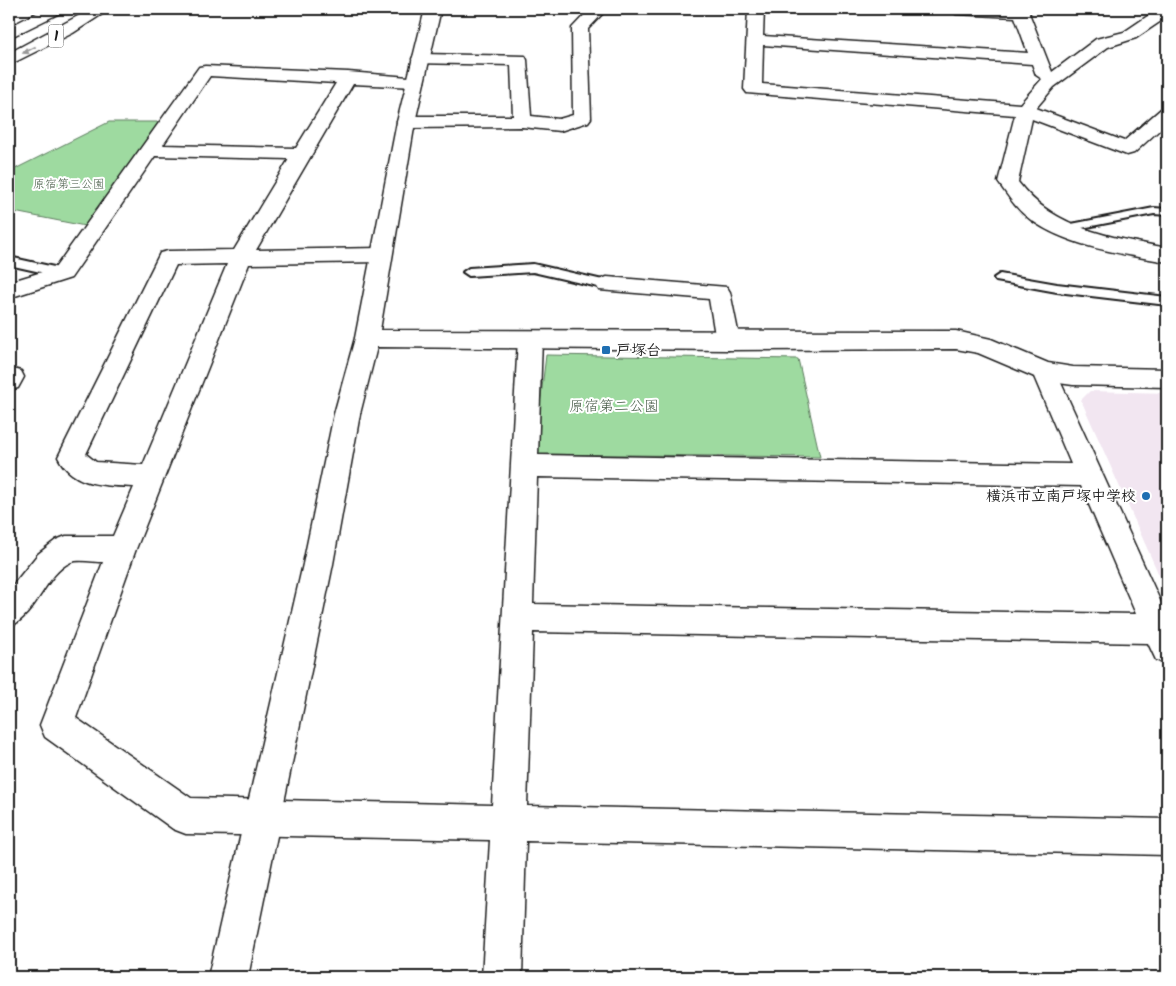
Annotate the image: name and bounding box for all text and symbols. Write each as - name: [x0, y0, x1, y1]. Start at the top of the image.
- road number: 1: [48, 24, 64, 48]
- one-way arrow: [22, 46, 36, 54]
- park label: 原宿第三公園: [33, 175, 105, 194]
- place label: 戸塚台: [616, 339, 661, 363]
- marker: 戸塚台: [600, 344, 612, 356]
- park label: 原宿第二公園: [569, 395, 659, 419]
- place label: 横浜市立南戸塚中学校: [986, 485, 1136, 509]
- marker: 横浜市立南戸塚中学校: [1140, 490, 1152, 502]

